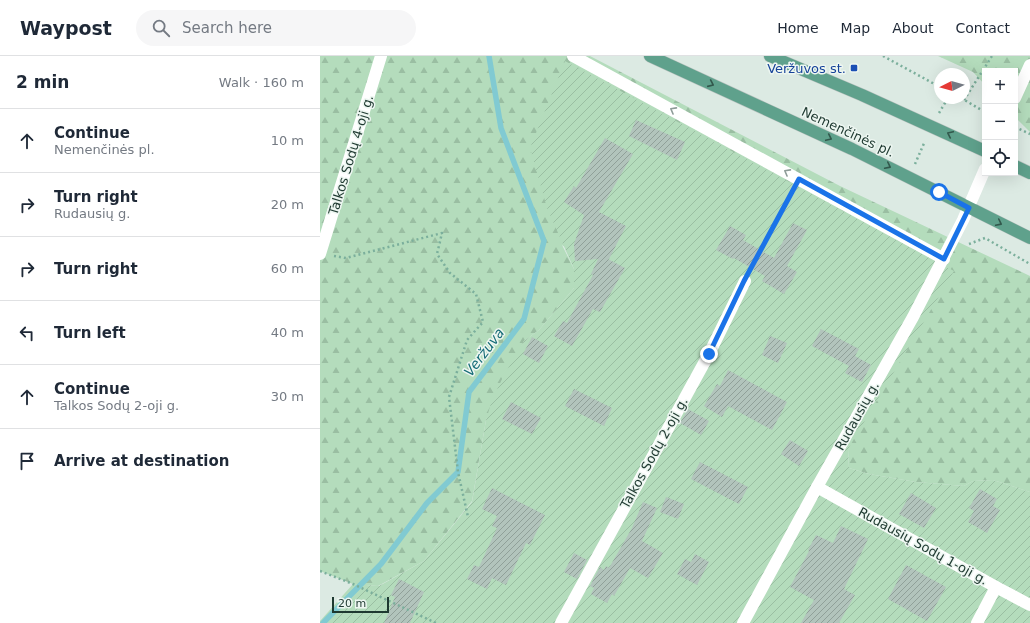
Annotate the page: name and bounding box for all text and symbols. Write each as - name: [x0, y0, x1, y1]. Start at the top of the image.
- search box: [136, 10, 416, 46]
- text: Waypost: [20, 17, 112, 39]
- icon: search: [150, 17, 172, 39]
- text: Search here: [182, 19, 272, 37]
- text: Home: [777, 20, 819, 36]
- text: Map: [841, 20, 870, 36]
- text: About: [892, 20, 934, 36]
- text: Contact: [956, 20, 1010, 36]
- place label: Veržuvos st.: [767, 61, 846, 76]
- marker: Veržuvos st.: [849, 63, 859, 73]
- north arrow: [934, 68, 970, 104]
- map controls: [982, 68, 1018, 176]
- button: +: [982, 68, 1018, 104]
- text: 2 min: [16, 72, 69, 92]
- text: Walk · 160 m: [219, 75, 304, 90]
- one-way arrow: [707, 79, 715, 87]
- street label: Talkos Sodų 4-oji g.: [325, 93, 376, 218]
- street label: Nemenčinės pl.: [799, 104, 897, 160]
- button: −: [982, 104, 1018, 140]
- one-way arrow: [670, 107, 677, 114]
- text: Continue: [54, 124, 130, 142]
- icon: ahead: [16, 130, 38, 152]
- one-way arrow: [946, 131, 954, 139]
- text: 10 m: [271, 133, 304, 148]
- one-way arrow: [825, 133, 833, 141]
- button: locate: [982, 140, 1018, 176]
- text: Nemenčinės pl.: [54, 142, 155, 157]
- one-way arrow: [883, 161, 891, 169]
- one-way arrow: [784, 170, 791, 177]
- route start: [930, 183, 948, 201]
- text: Turn right: [54, 188, 138, 206]
- icon: right: [16, 194, 38, 216]
- text: 20 m: [271, 197, 304, 212]
- text: Rudausių g.: [54, 206, 130, 221]
- one-way arrow: [995, 218, 1003, 226]
- icon: right: [16, 258, 38, 280]
- text: Turn right: [54, 260, 138, 278]
- text: 60 m: [271, 261, 304, 276]
- icon: left: [16, 322, 38, 344]
- text: Turn left: [54, 324, 126, 342]
- text: 40 m: [271, 325, 304, 340]
- water label: Veržuva: [461, 325, 507, 379]
- route end: [700, 345, 718, 363]
- street label: Rudausių g.: [832, 379, 882, 453]
- text: Continue: [54, 380, 130, 398]
- icon: ahead: [16, 386, 38, 408]
- text: 30 m: [271, 389, 304, 404]
- street label: Talkos Sodų 2-oji g.: [617, 395, 691, 512]
- text: Talkos Sodų 2-oji g.: [54, 398, 179, 413]
- icon: arrive: [16, 450, 38, 472]
- text: Arrive at destination: [54, 452, 229, 470]
- street label: Rudausių Sodų 1-oji g.: [856, 504, 990, 588]
- scale bar: [332, 595, 389, 614]
- text: 20 m: [338, 597, 366, 610]

